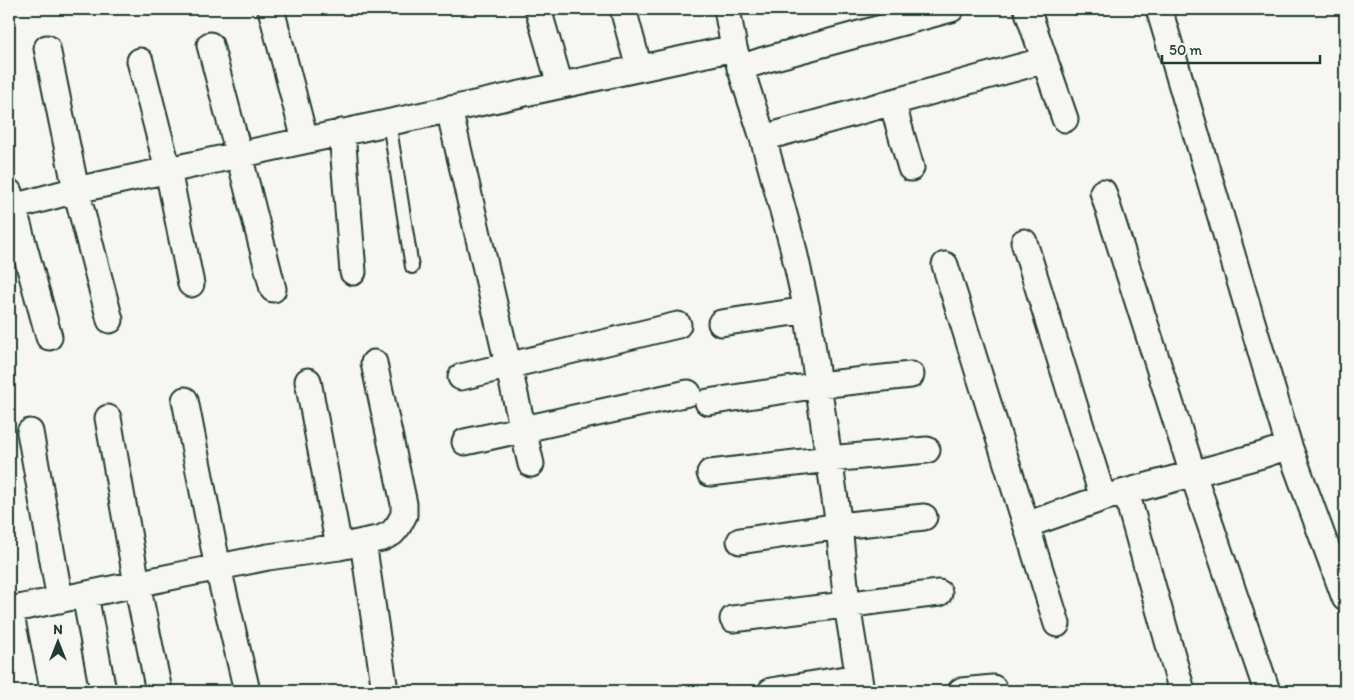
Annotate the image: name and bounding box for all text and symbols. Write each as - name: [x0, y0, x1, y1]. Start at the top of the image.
- scale bar: [1162, 32, 1319, 64]
- text: 50 m: [1169, 41, 1202, 59]
- north arrow: [32, 618, 82, 668]
- text: N: [53, 621, 63, 638]

